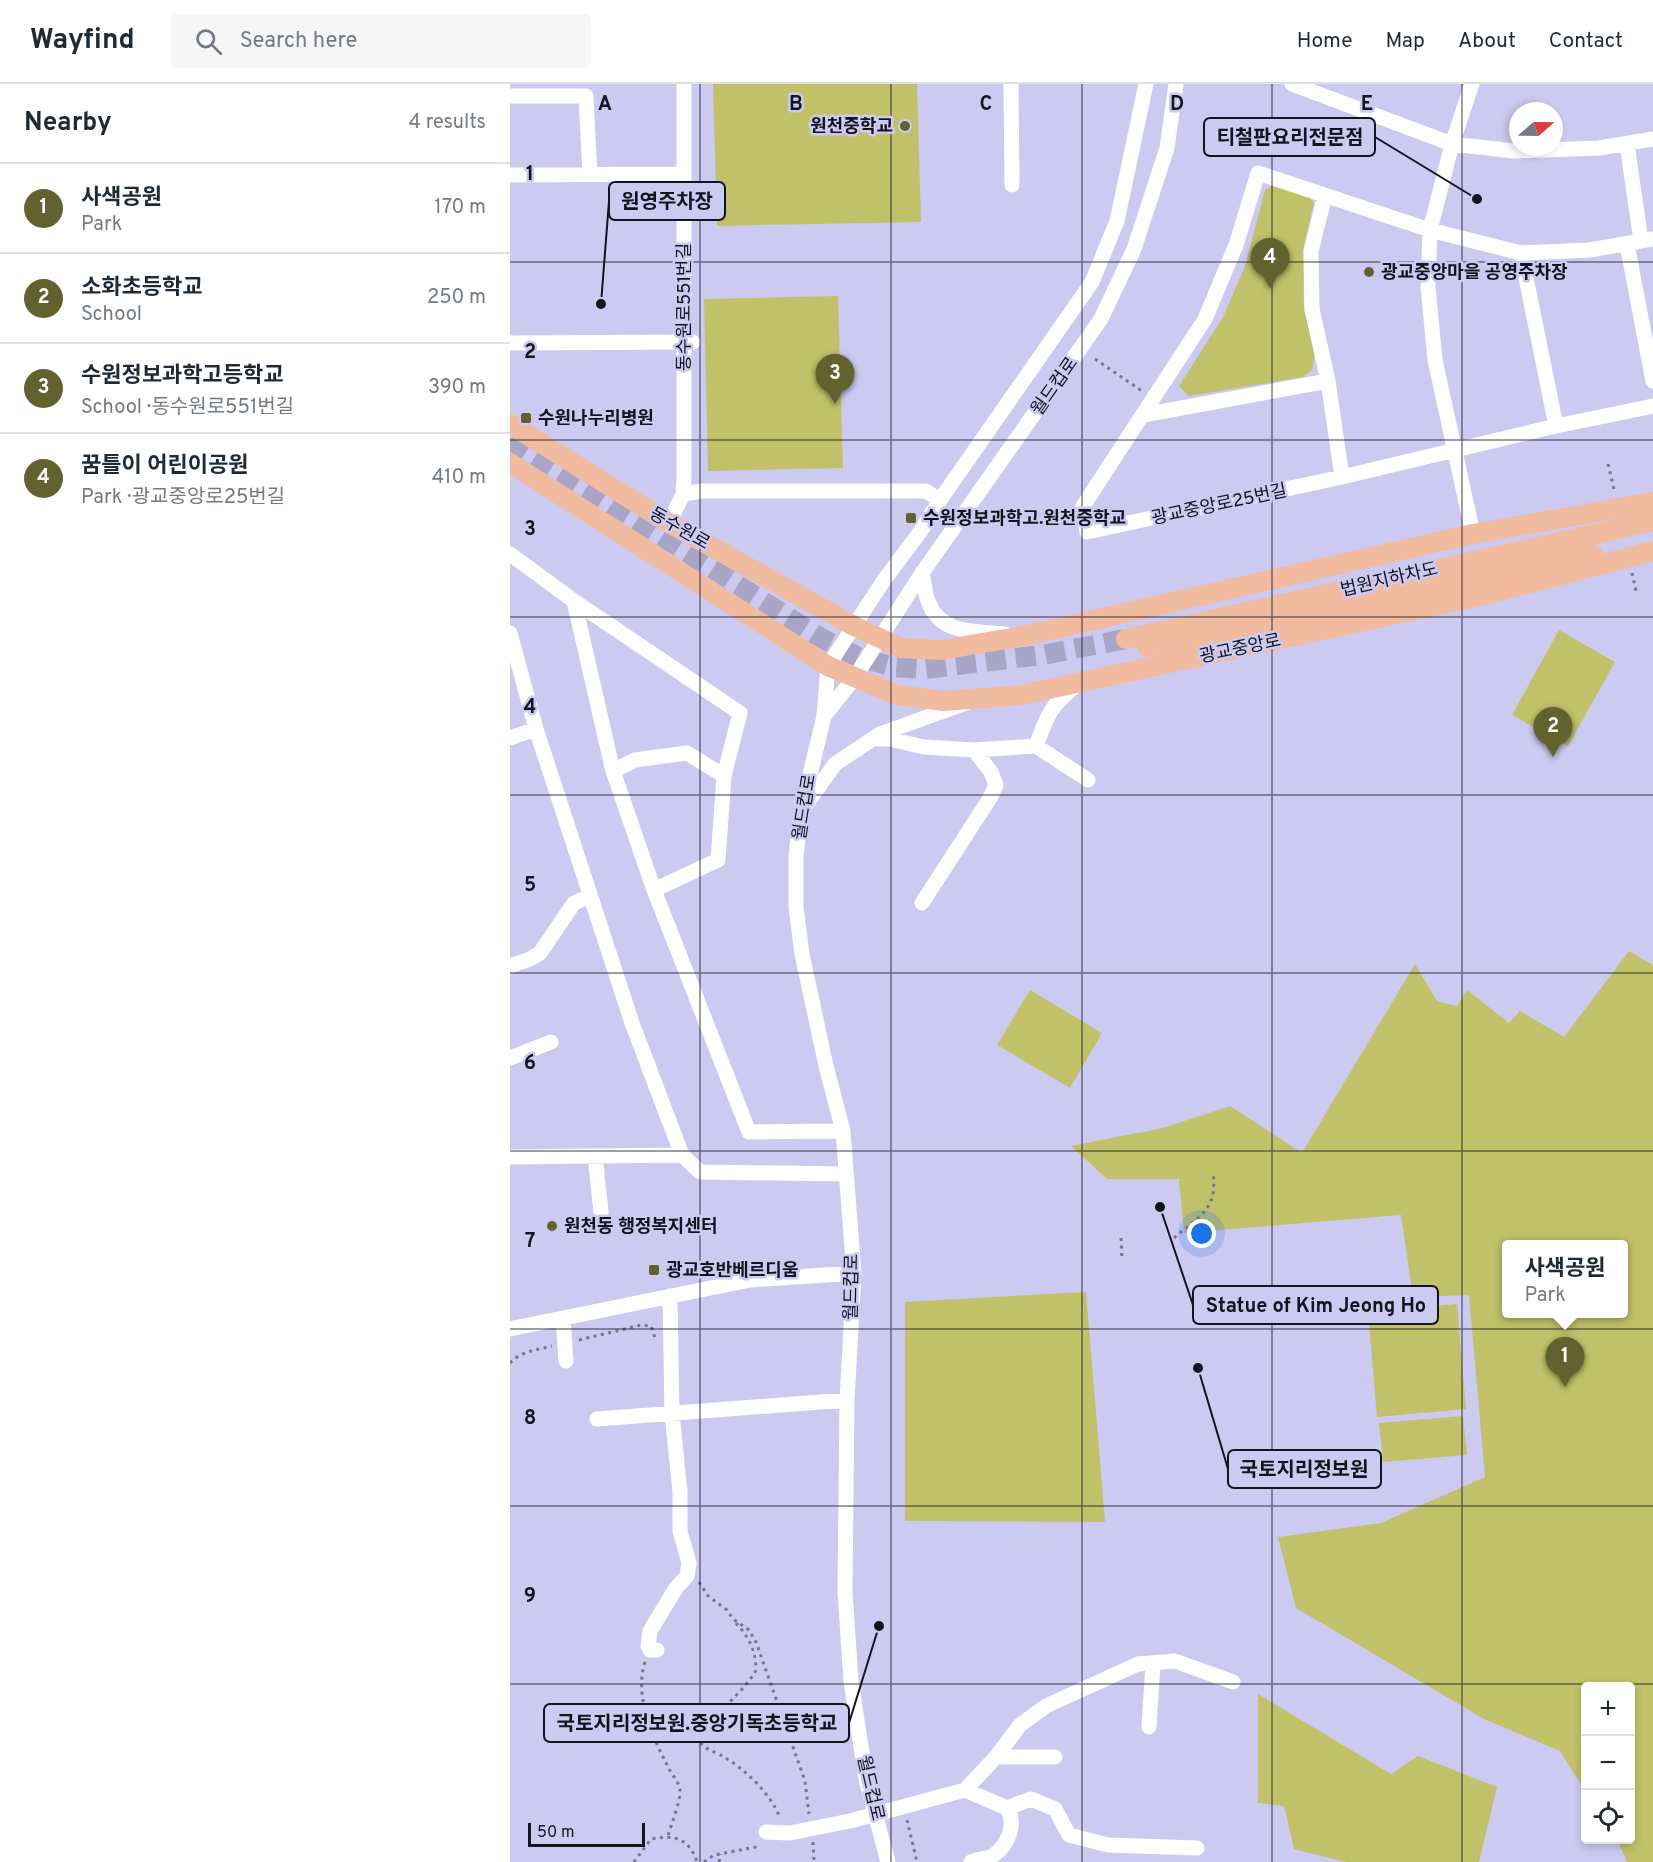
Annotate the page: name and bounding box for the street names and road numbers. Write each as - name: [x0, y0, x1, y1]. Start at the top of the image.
- street label: 동수원로551번길: [674, 243, 697, 371]
- street label: 월드컵로: [1027, 353, 1084, 421]
- street label: 광교중앙로25번길: [1149, 480, 1289, 531]
- street label: 동수원로: [645, 503, 714, 556]
- street label: 법원지하차도: [1338, 558, 1440, 603]
- street label: 광교중앙로: [1197, 630, 1283, 669]
- street label: 월드컵로: [789, 773, 822, 842]
- street label: 월드컵로: [840, 1254, 865, 1320]
- street label: 월드컵로: [851, 1753, 888, 1823]

